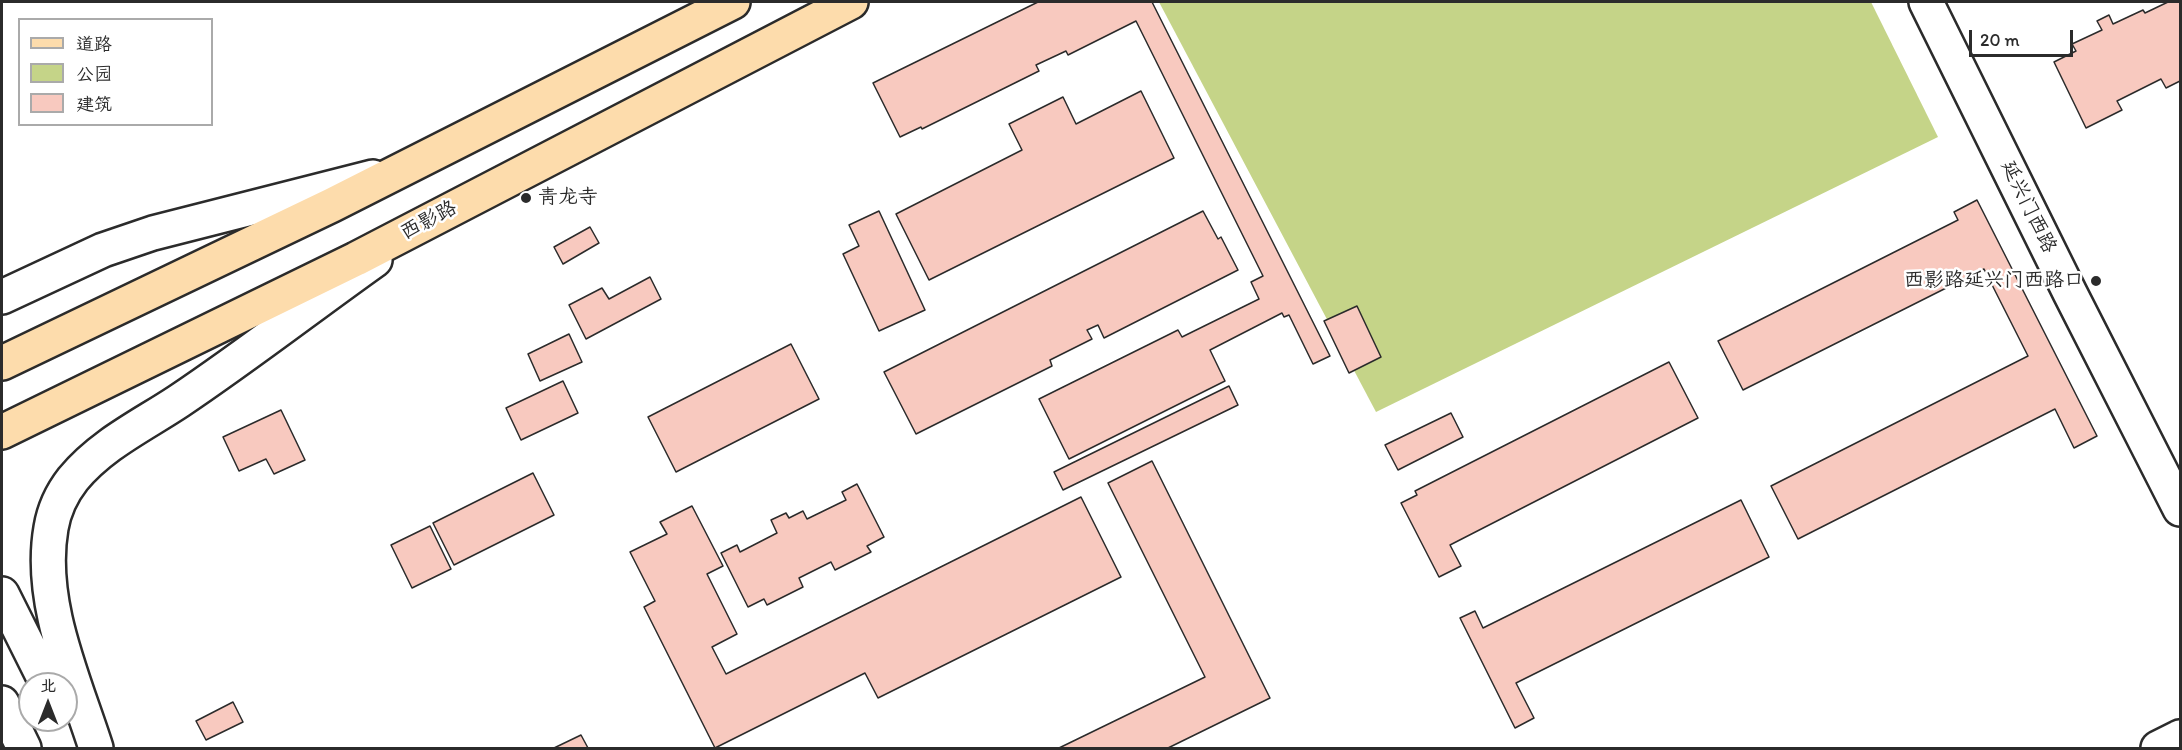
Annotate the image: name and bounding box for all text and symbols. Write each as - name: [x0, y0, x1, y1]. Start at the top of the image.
- legend: [18, 18, 213, 126]
- scale bar: [1972, 18, 2076, 56]
- text: 20 m: [1980, 29, 2020, 51]
- text: 道路: [76, 33, 112, 55]
- text: 公园: [76, 63, 112, 85]
- text: 建筑: [76, 93, 112, 115]
- street label: 延兴门西路: [1995, 157, 2061, 257]
- place label: 青龙寺: [538, 186, 598, 210]
- marker: 青龙寺: [519, 191, 533, 205]
- street label: 西影路: [397, 196, 461, 246]
- place label: 西影路延兴门西路口: [1904, 269, 2084, 293]
- marker: 西影路延兴门西路口: [2089, 274, 2103, 288]
- north arrow: [18, 672, 78, 732]
- text: 北: [40, 676, 56, 695]

